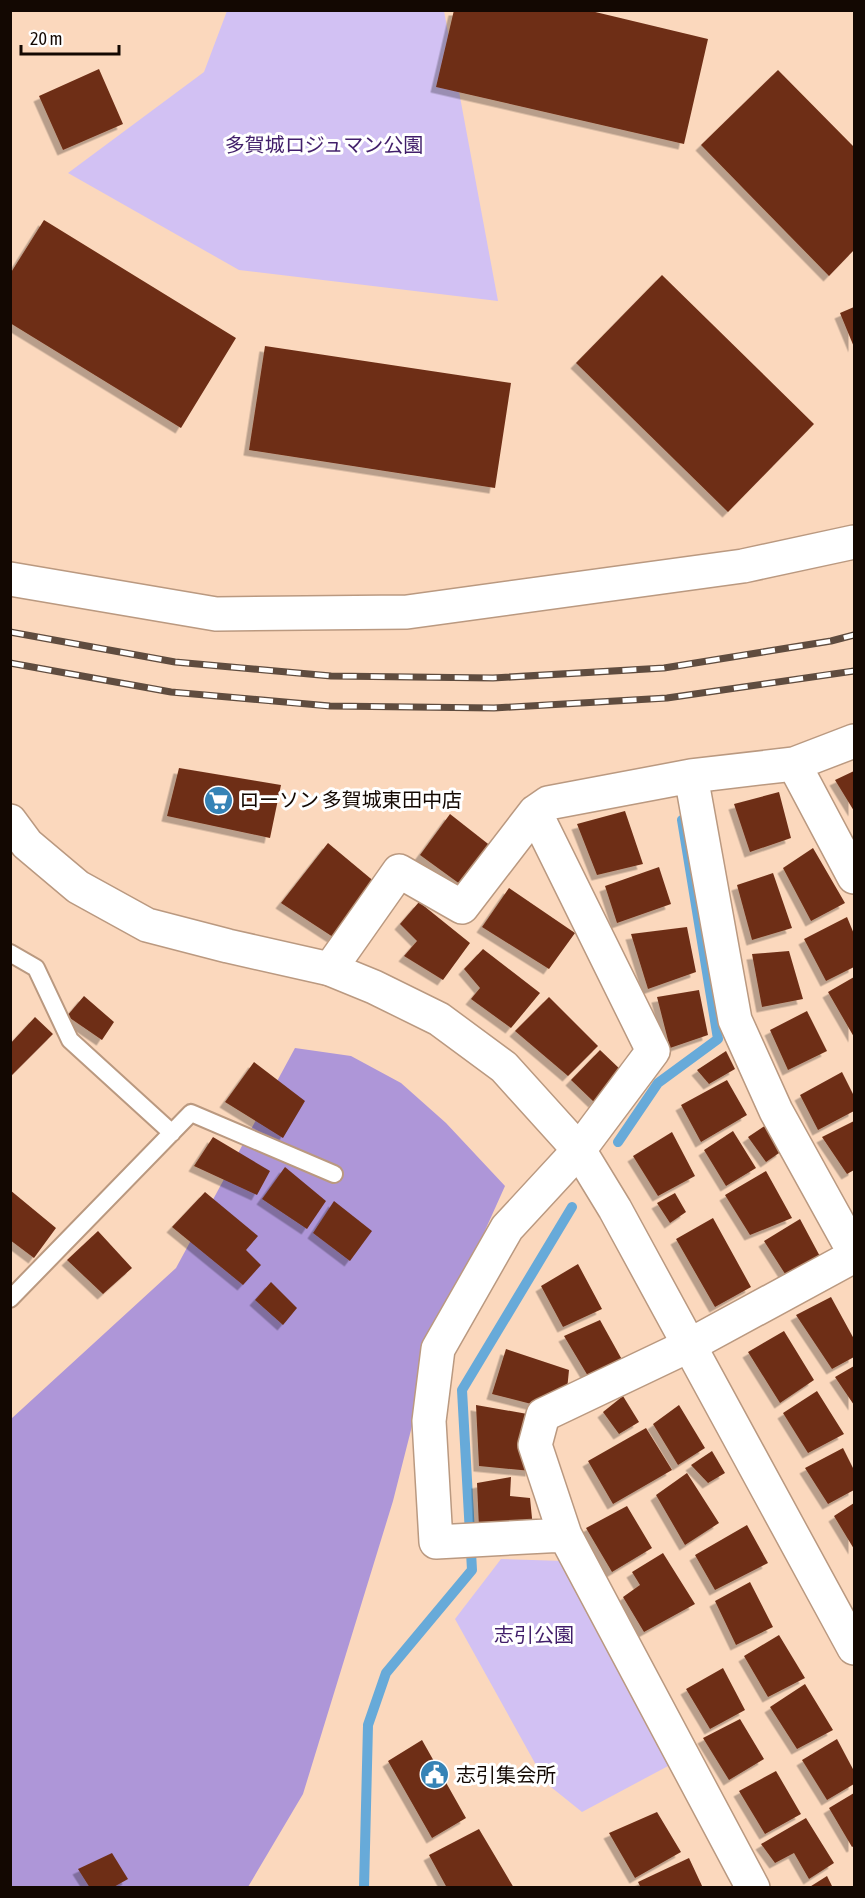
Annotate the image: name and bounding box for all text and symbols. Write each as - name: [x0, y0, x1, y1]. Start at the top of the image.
- scale bar: [21, 18, 118, 56]
- text: 20 m: [30, 28, 62, 49]
- park label: 多賀城ロジュマン公園: [225, 133, 423, 156]
- supermarket icon: ローソン 多賀城東田中店: [202, 784, 234, 816]
- place label: ローソン 多賀城東田中店: [239, 788, 462, 811]
- park label: 志引公園: [494, 1623, 574, 1646]
- public building icon: 志引集会所: [419, 1759, 451, 1791]
- place label: 志引集会所: [456, 1763, 556, 1786]

